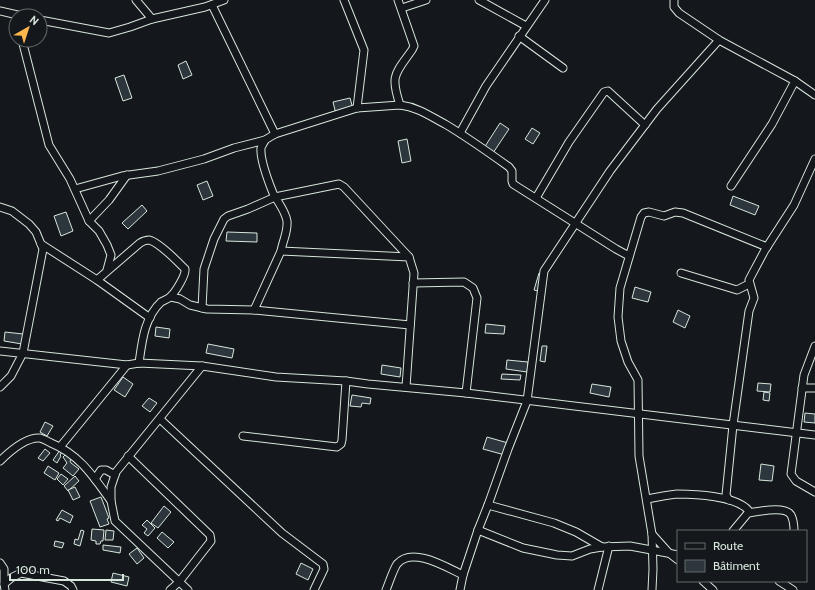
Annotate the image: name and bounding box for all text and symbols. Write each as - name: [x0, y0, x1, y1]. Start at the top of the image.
- north arrow: [8, 8, 48, 48]
- text: N: [27, 12, 42, 28]
- legend: [677, 530, 807, 582]
- text: Route: [713, 538, 743, 553]
- scale bar: [10, 556, 123, 582]
- text: Bâtiment: [713, 558, 760, 573]
- text: 100 m: [16, 562, 50, 577]

